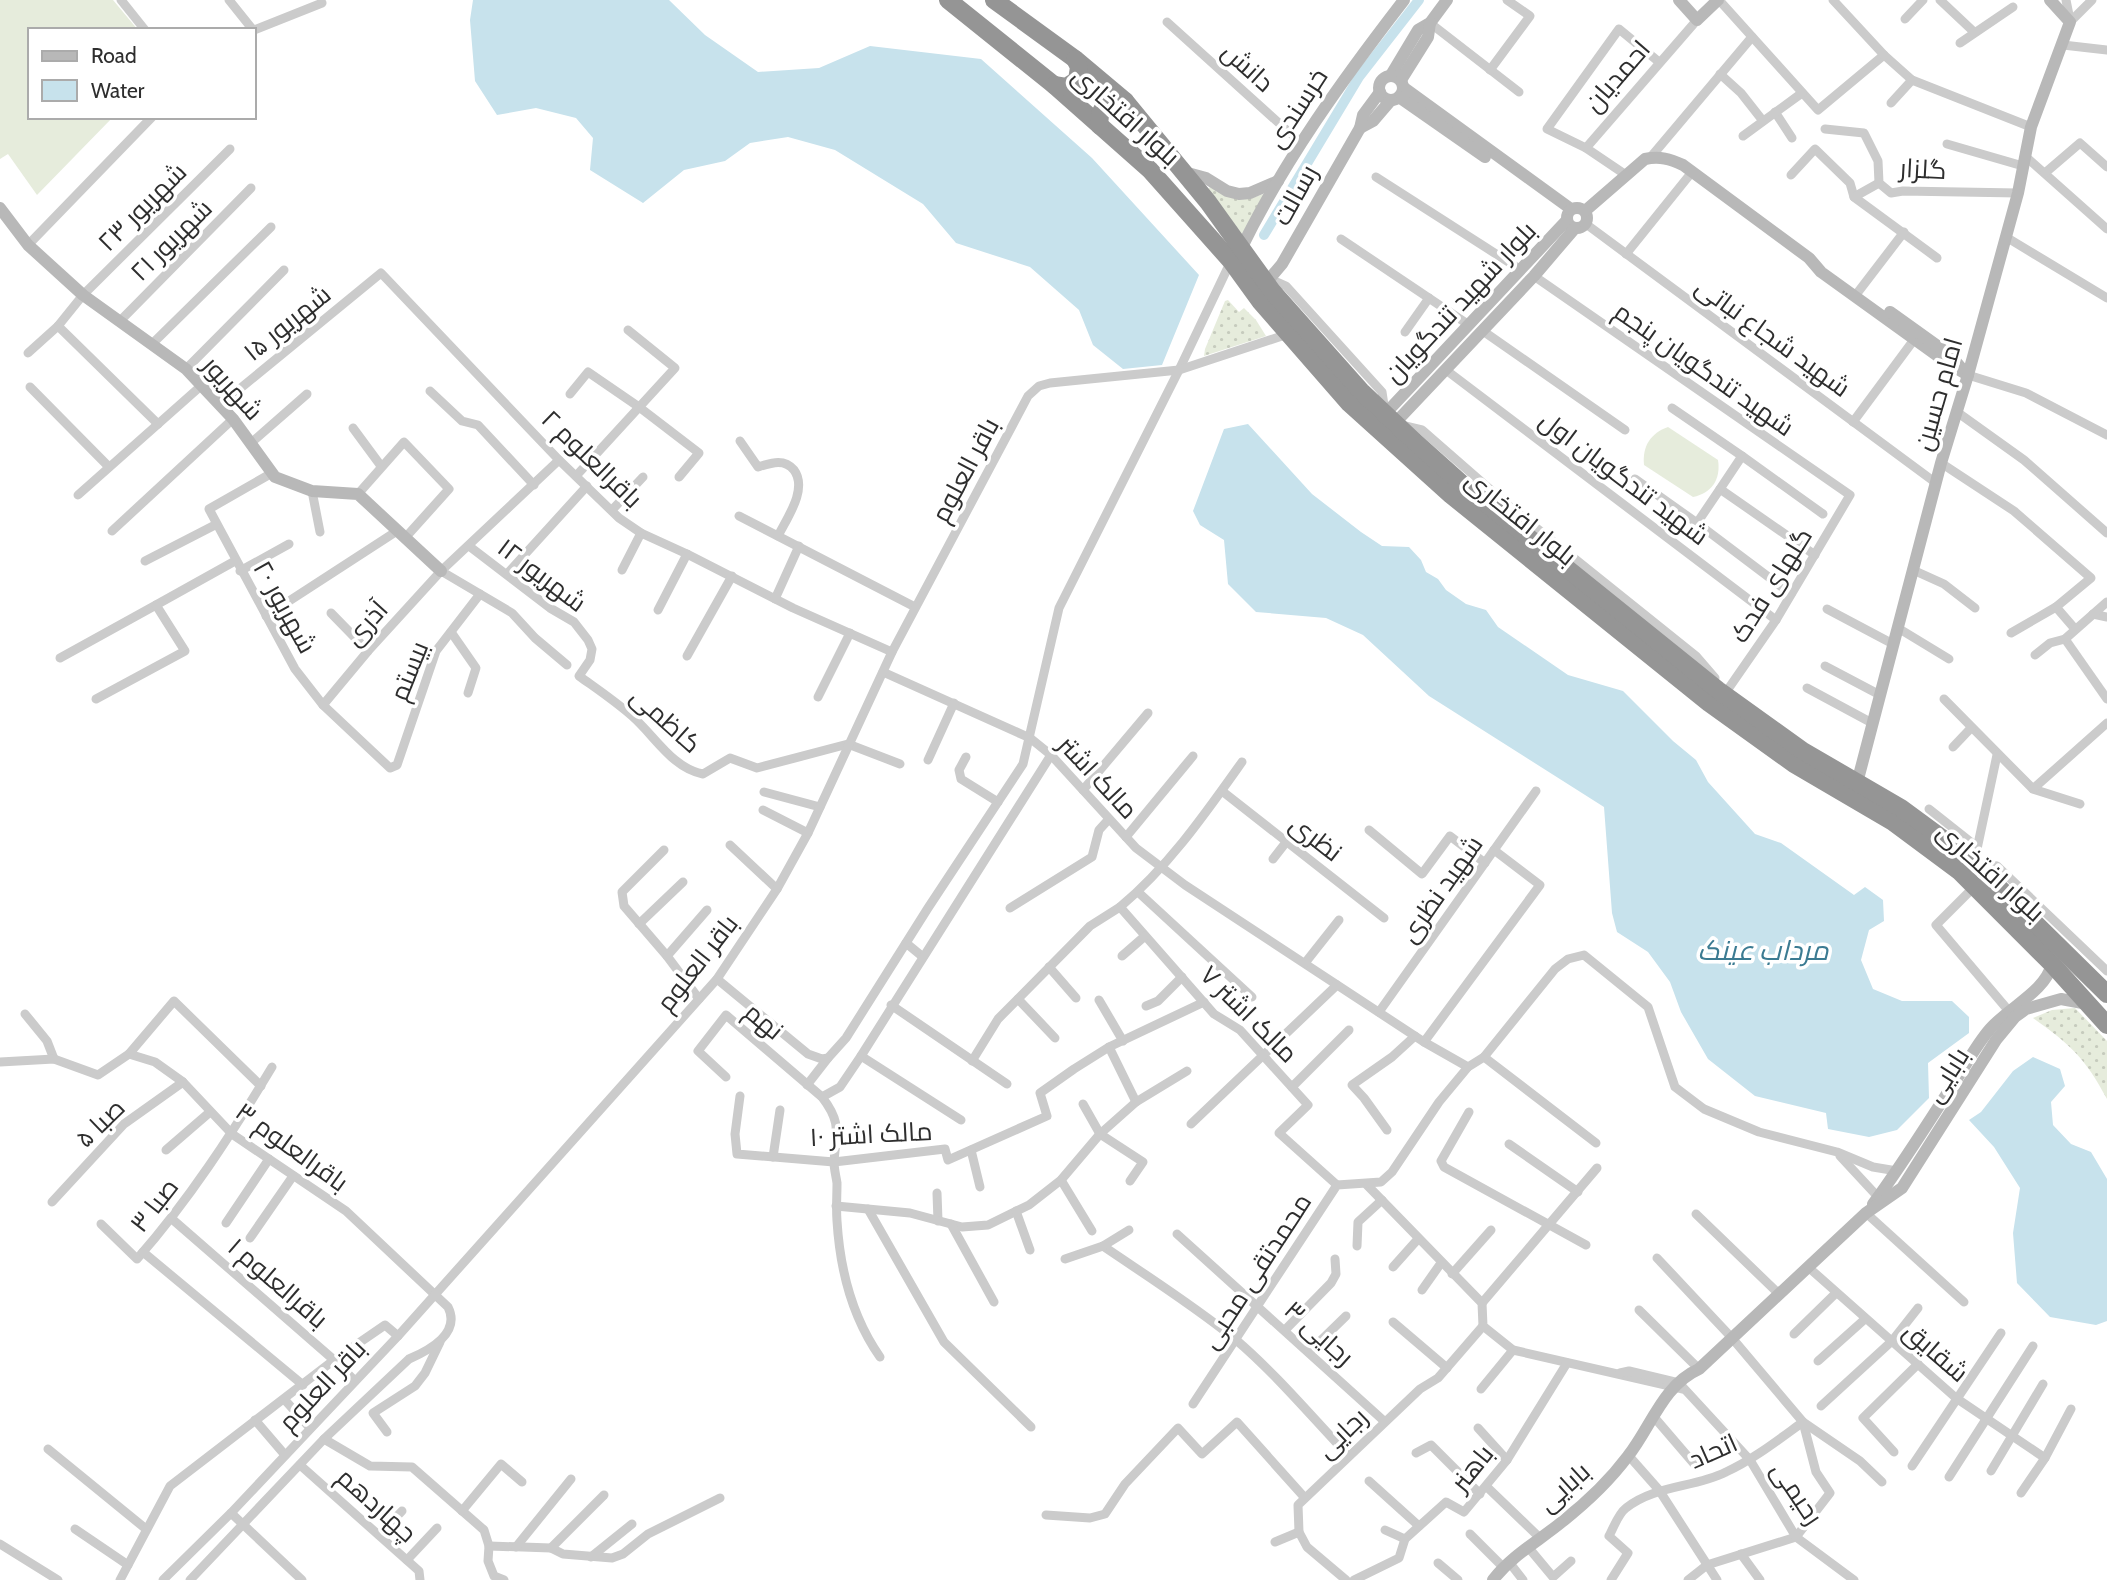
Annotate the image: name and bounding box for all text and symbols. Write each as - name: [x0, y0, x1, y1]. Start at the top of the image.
- legend: [28, 28, 256, 119]
- street label: احمدیان: [1577, 33, 1657, 119]
- street label: دانش: [1215, 35, 1281, 99]
- text: Road: [91, 43, 137, 68]
- street label: بلوار افتخاری: [1066, 59, 1186, 173]
- street label: خرسندی: [1259, 62, 1335, 154]
- text: Water: [91, 78, 145, 103]
- street label: گلزار: [1897, 152, 1947, 186]
- street label: شهریور ۲۳: [91, 156, 193, 258]
- street label: رسالت: [1265, 159, 1325, 231]
- street label: شهریور ۲۱: [123, 192, 219, 288]
- street label: بلوار شهید تندگویان: [1377, 215, 1543, 389]
- street label: شهید شجاع نباتی: [1689, 270, 1857, 405]
- street label: شهریور ۱۵: [237, 278, 337, 368]
- street label: شهید تندگویان پنجم: [1607, 295, 1800, 445]
- street label: امام حسین: [1907, 334, 1971, 455]
- street label: شهریور: [195, 348, 270, 427]
- street label: باقرالعلوم ۲: [534, 403, 649, 516]
- street label: شهید تندگویان اول: [1533, 404, 1715, 552]
- street label: باقر العلوم: [924, 412, 1008, 529]
- street label: بلوار افتخاری: [1459, 464, 1583, 572]
- street label: گلهای فدک: [1723, 522, 1819, 648]
- street label: شهریور ۱۲: [491, 531, 593, 619]
- street label: شهریور ۲۰: [246, 555, 324, 659]
- street label: آذری: [337, 594, 395, 652]
- street label: بیستم: [383, 636, 437, 706]
- street label: کاظمی: [624, 680, 708, 760]
- street label: مالک اشتر: [1050, 727, 1145, 825]
- street label: نظری: [1283, 808, 1349, 868]
- street label: بلوار افتخاری: [1931, 815, 2051, 929]
- street label: شهید نظری: [1392, 829, 1490, 949]
- street label: باقر العلوم: [649, 908, 746, 1019]
- water label: مرداب عینک: [1697, 933, 1830, 967]
- street label: مالک اشتر ۷: [1194, 959, 1304, 1069]
- street label: نهم: [737, 995, 790, 1048]
- street label: بابایی: [1918, 1041, 1976, 1109]
- street label: صبا ۵: [68, 1092, 132, 1154]
- street label: باقرالعلوم ۳: [228, 1095, 355, 1200]
- street label: مالک اشتر ۱۰: [809, 1115, 933, 1153]
- street label: صبا ۳: [123, 1171, 185, 1239]
- street label: محمدتقی محبی: [1194, 1187, 1318, 1355]
- street label: باقرالعلوم ۱: [220, 1231, 335, 1337]
- street label: رجایی ۳: [1278, 1294, 1360, 1372]
- street label: شقایق: [1897, 1315, 1975, 1389]
- street label: باقر العلوم: [271, 1332, 374, 1439]
- street label: رجایی: [1310, 1401, 1374, 1465]
- street label: اتحاد: [1684, 1426, 1742, 1476]
- street label: باهنر: [1442, 1438, 1500, 1499]
- street label: بابایی: [1531, 1455, 1597, 1519]
- street label: رحیمی: [1764, 1455, 1830, 1531]
- street label: چهاردهم: [329, 1461, 424, 1551]

